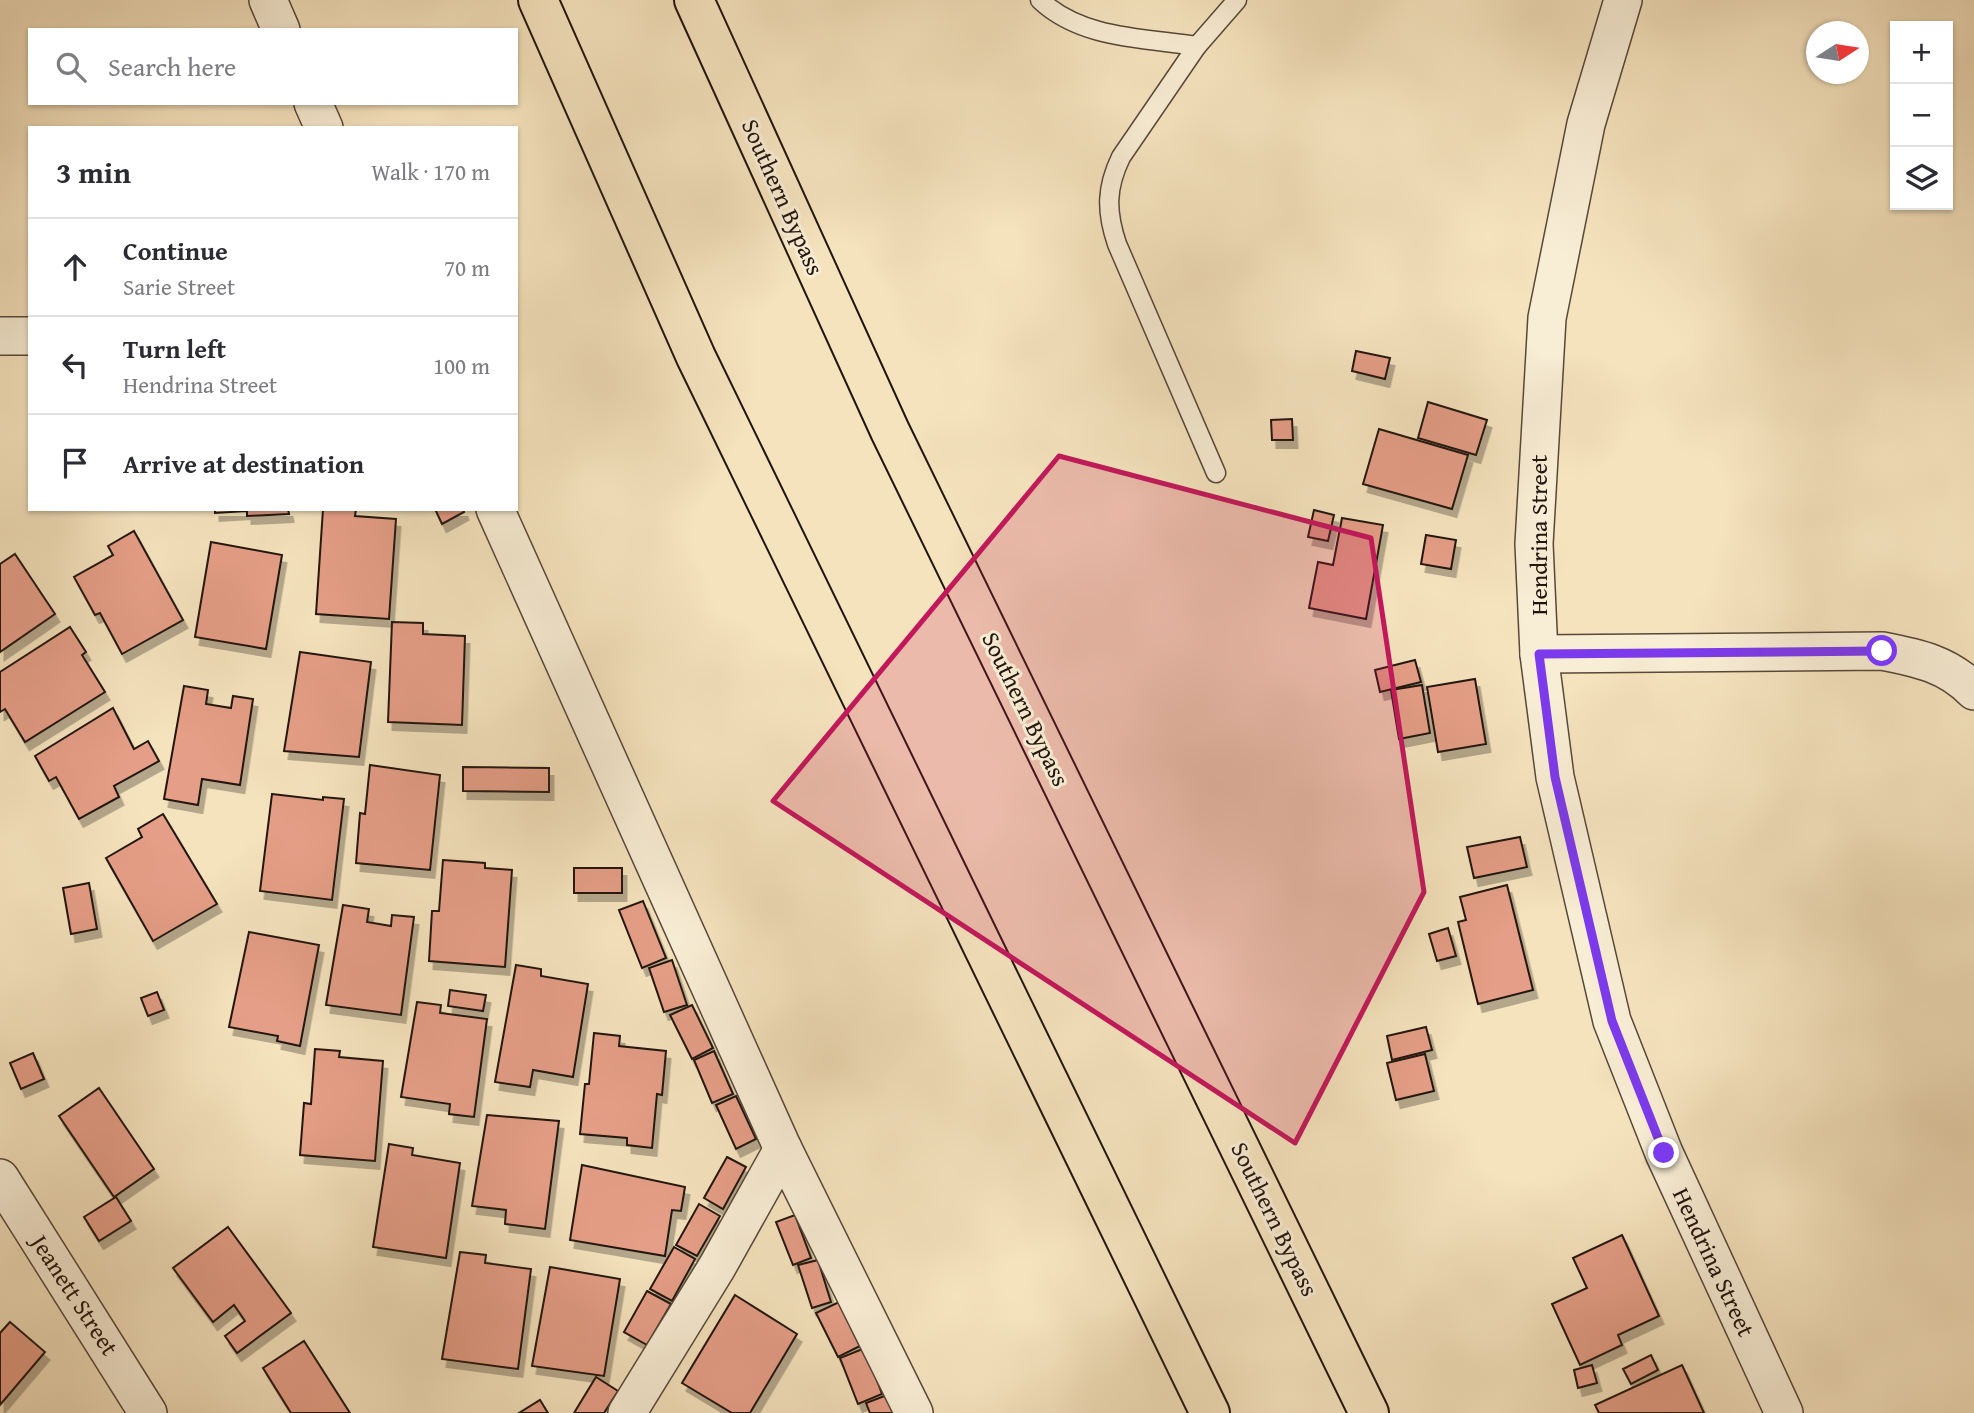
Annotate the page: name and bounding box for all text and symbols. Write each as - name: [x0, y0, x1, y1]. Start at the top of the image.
- north arrow: [1806, 21, 1869, 84]
- map controls: [1890, 21, 1953, 210]
- button: +: [1890, 21, 1953, 84]
- search box: [28, 28, 518, 105]
- text: Search here: [108, 47, 236, 86]
- icon: search: [52, 48, 90, 86]
- button: −: [1890, 84, 1953, 147]
- street label: Southern Bypass: [733, 113, 833, 281]
- button: layers: [1890, 147, 1953, 210]
- text: 3 min: [56, 150, 131, 194]
- text: Walk · 170 m: [371, 155, 490, 188]
- text: Continue: [123, 231, 228, 270]
- icon: ahead: [56, 248, 94, 286]
- text: 70 m: [444, 251, 490, 284]
- text: Sarie Street: [123, 270, 235, 303]
- text: Turn left: [123, 329, 226, 368]
- icon: left: [56, 346, 94, 384]
- text: 100 m: [433, 349, 490, 382]
- text: Hendrina Street: [123, 368, 277, 401]
- icon: arrive: [56, 444, 94, 482]
- text: Arrive at destination: [123, 444, 364, 483]
- street label: Hendrina Street: [1521, 454, 1556, 615]
- street label: Southern Bypass: [974, 626, 1078, 792]
- route start: [1866, 635, 1897, 666]
- street label: Southern Bypass: [1223, 1136, 1327, 1302]
- route end: [1648, 1137, 1679, 1168]
- street label: Hendrina Street: [1664, 1182, 1764, 1343]
- street label: Jeanett Street: [21, 1225, 127, 1363]

